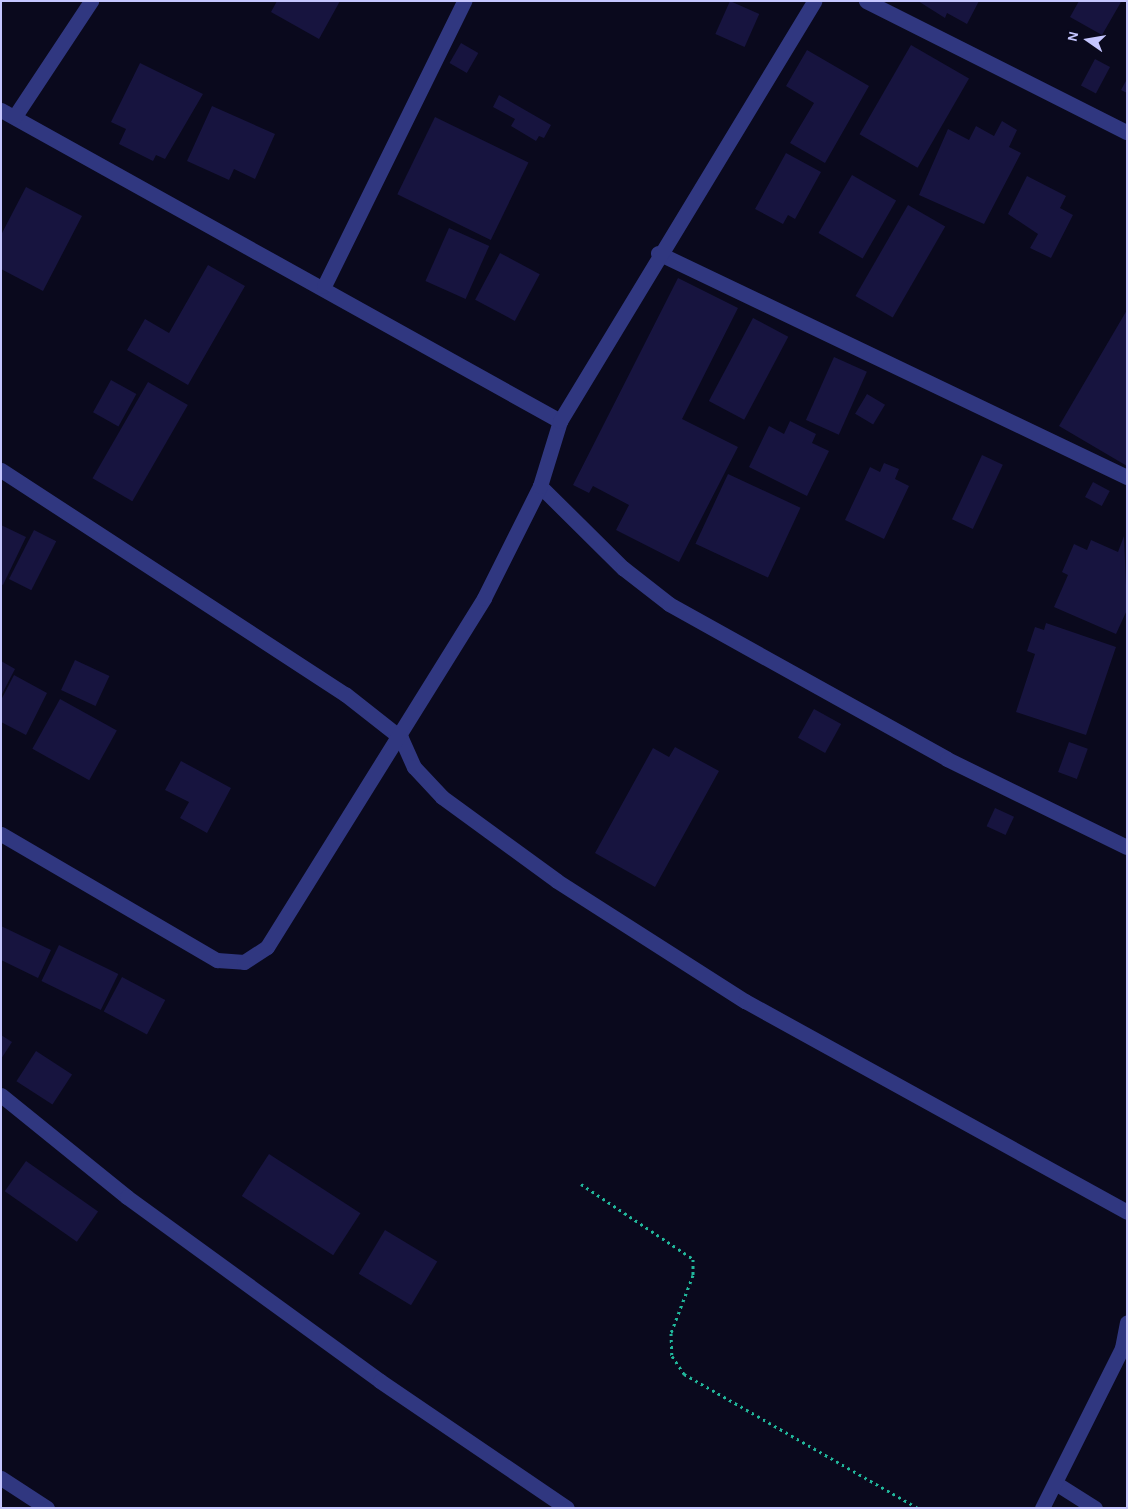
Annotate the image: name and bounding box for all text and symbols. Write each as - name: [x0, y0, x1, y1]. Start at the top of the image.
- north arrow: [1063, 15, 1113, 65]
- text: N: [1065, 30, 1081, 43]

